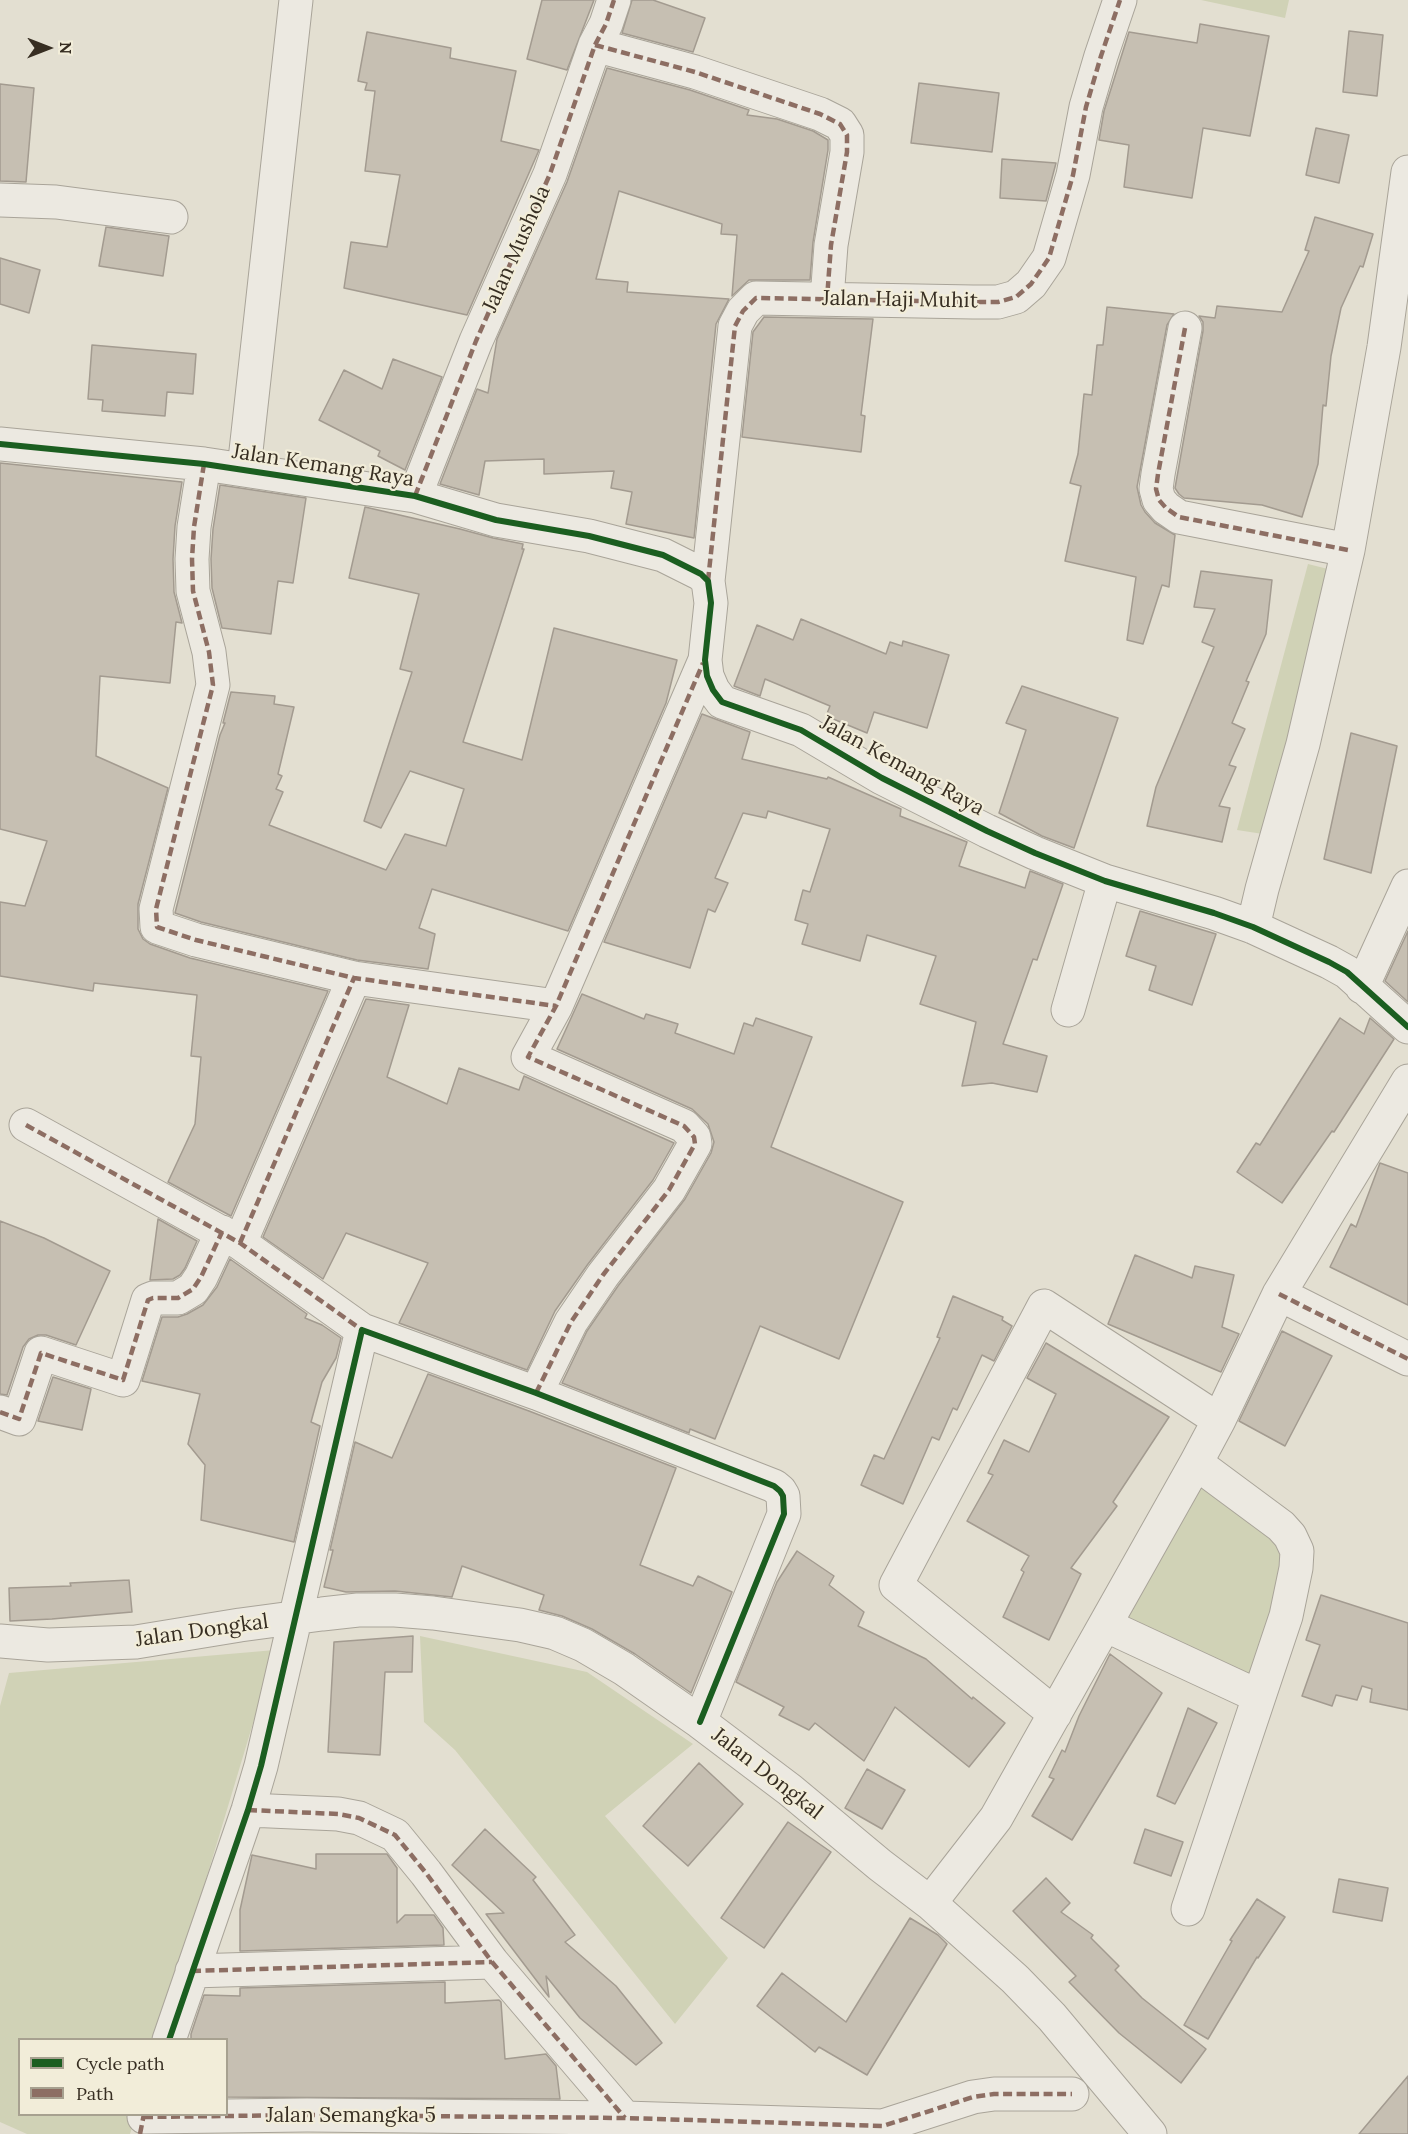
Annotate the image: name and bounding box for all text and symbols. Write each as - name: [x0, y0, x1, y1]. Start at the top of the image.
- north arrow: [18, 18, 78, 78]
- text: N: [56, 42, 76, 54]
- street label: Jalan Mushola: [478, 182, 556, 316]
- street label: Jalan Haji Muhit: [822, 286, 978, 314]
- street label: Jalan Kemang Raya: [230, 439, 416, 493]
- street label: Jalan Kemang Raya: [816, 710, 988, 822]
- street label: Jalan Dongkal: [134, 1609, 270, 1653]
- street label: Jalan Dongkal: [707, 1723, 827, 1825]
- legend: [18, 2038, 228, 2116]
- text: Cycle path: [76, 2052, 165, 2075]
- text: Path: [76, 2082, 114, 2105]
- street label: Jalan Semangka 5: [266, 2103, 436, 2129]

